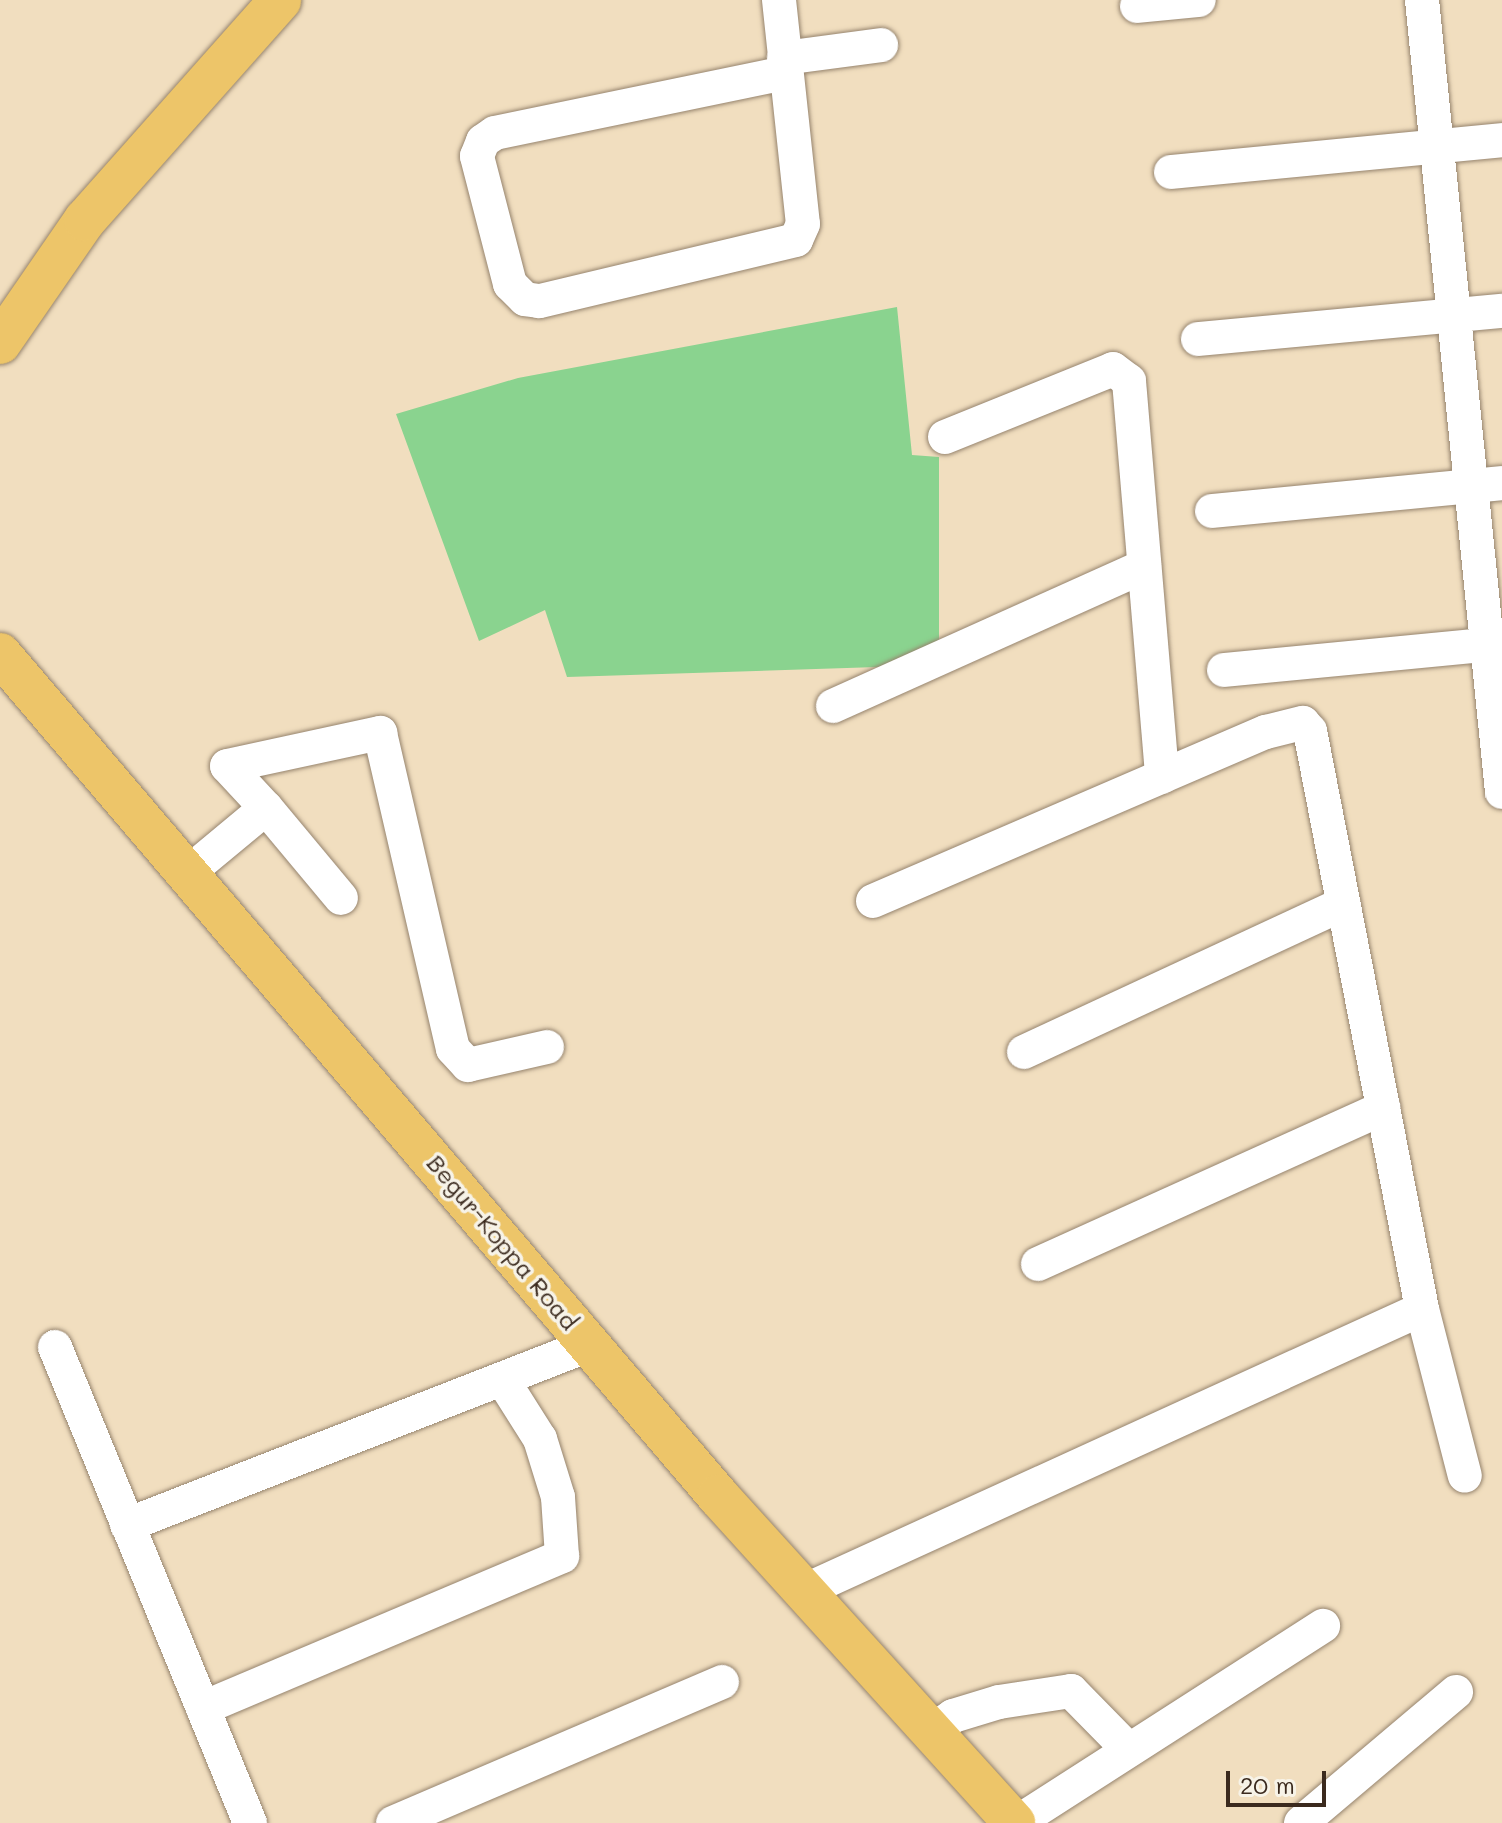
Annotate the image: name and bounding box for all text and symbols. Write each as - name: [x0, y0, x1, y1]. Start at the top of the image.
- street label: Begur-Koppa Road: [421, 1149, 585, 1335]
- scale bar: [1230, 1755, 1330, 1805]
- text: 20 m: [1240, 1769, 1295, 1800]

